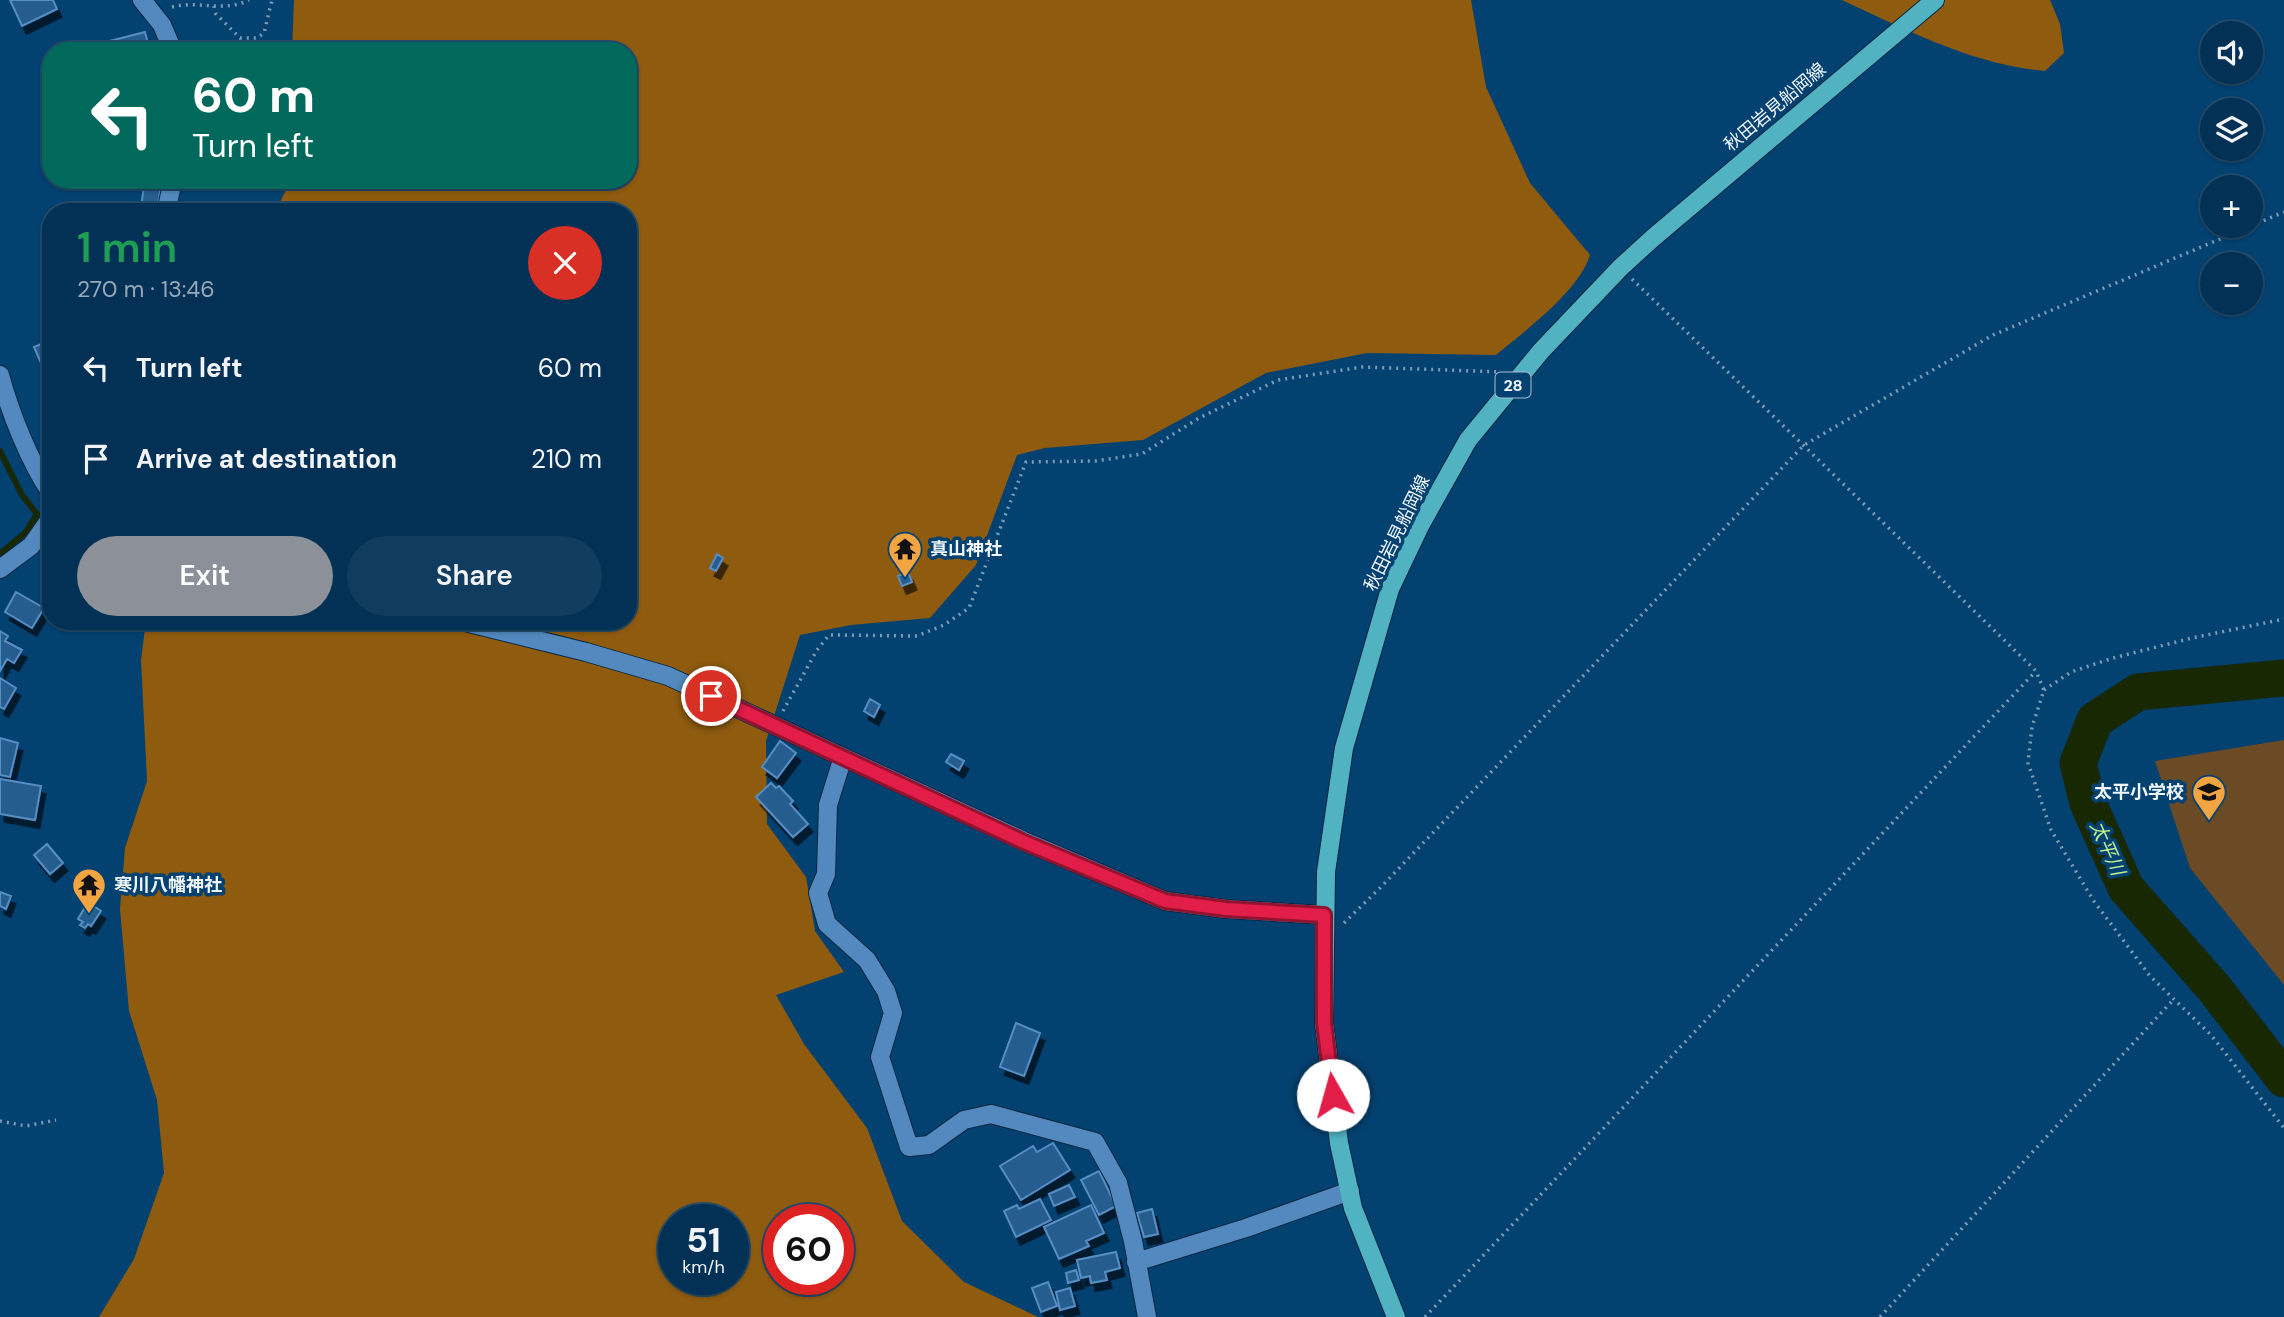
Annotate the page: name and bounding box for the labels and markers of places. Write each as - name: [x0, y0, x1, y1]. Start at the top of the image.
- temple icon: 真山神社: [886, 530, 924, 579]
- place label: 真山神社: [930, 537, 1002, 561]
- pin: [681, 666, 741, 726]
- school or university icon: 太平小学校: [2190, 773, 2228, 822]
- place label: 太平小学校: [2094, 780, 2184, 804]
- temple icon: 寒川八幡神社: [70, 866, 108, 915]
- place label: 寒川八幡神社: [114, 873, 222, 897]

